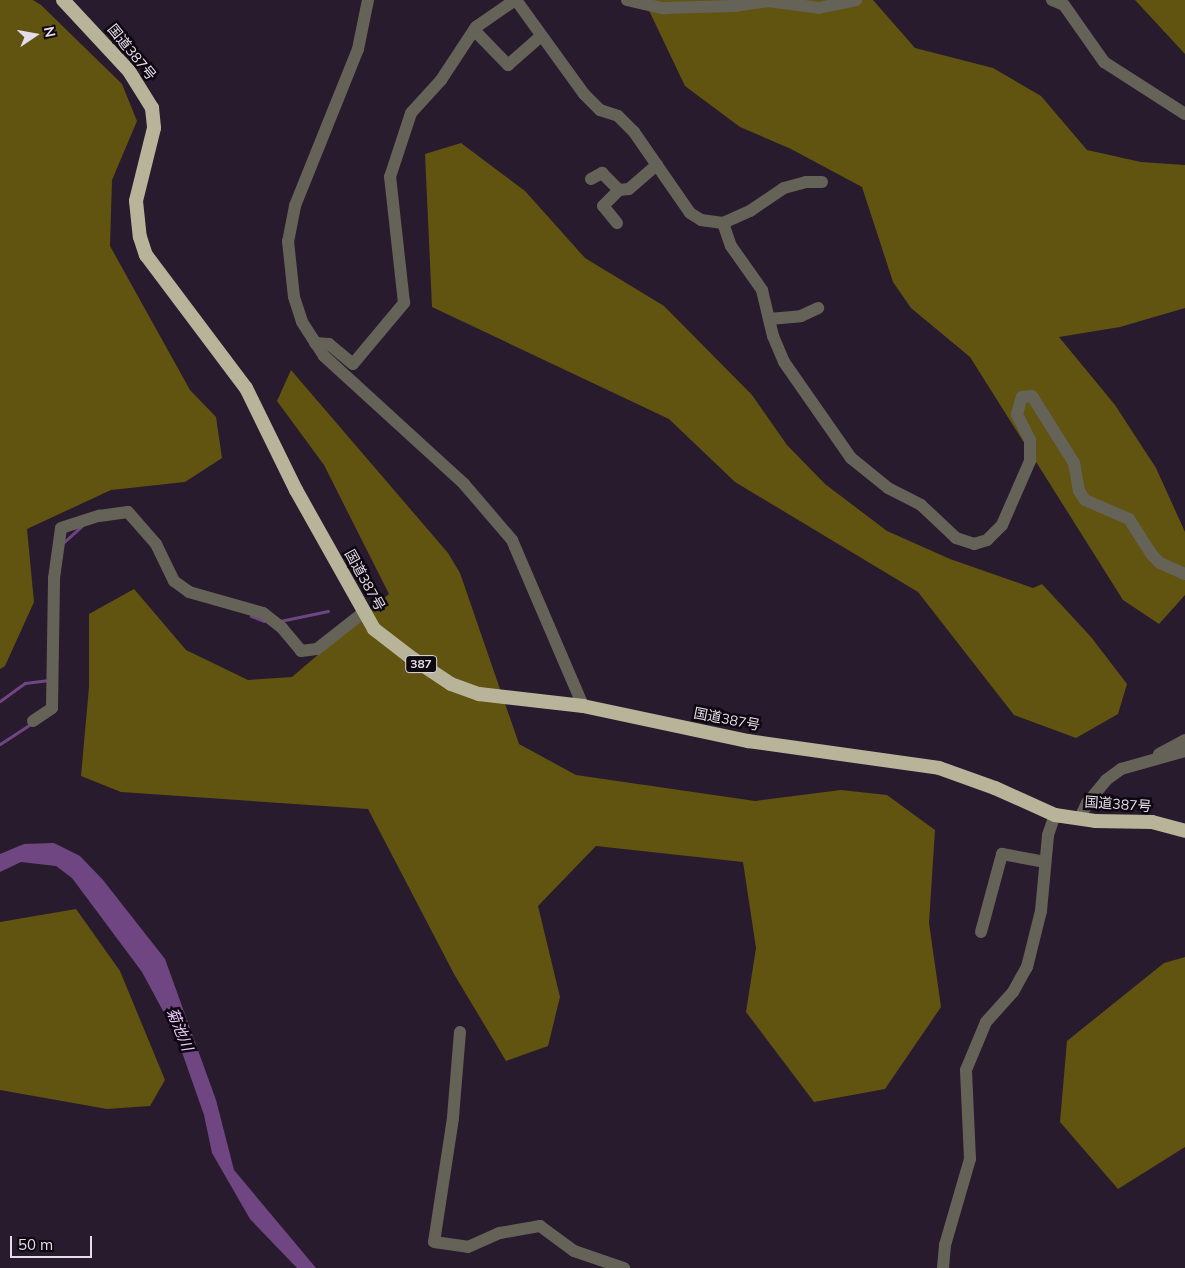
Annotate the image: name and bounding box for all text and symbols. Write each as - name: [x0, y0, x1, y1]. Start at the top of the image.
- north arrow: [10, 10, 60, 60]
- street label: 国道387号: [104, 21, 160, 83]
- text: N: [40, 25, 60, 39]
- street label: 国道387号: [341, 547, 389, 613]
- road number: 387: [405, 654, 437, 674]
- street label: 国道387号: [692, 704, 762, 734]
- street label: 国道387号: [1084, 793, 1152, 815]
- water label: 菊池川: [163, 1005, 197, 1053]
- scale bar: [12, 1226, 95, 1258]
- text: 50 m: [18, 1235, 53, 1254]

